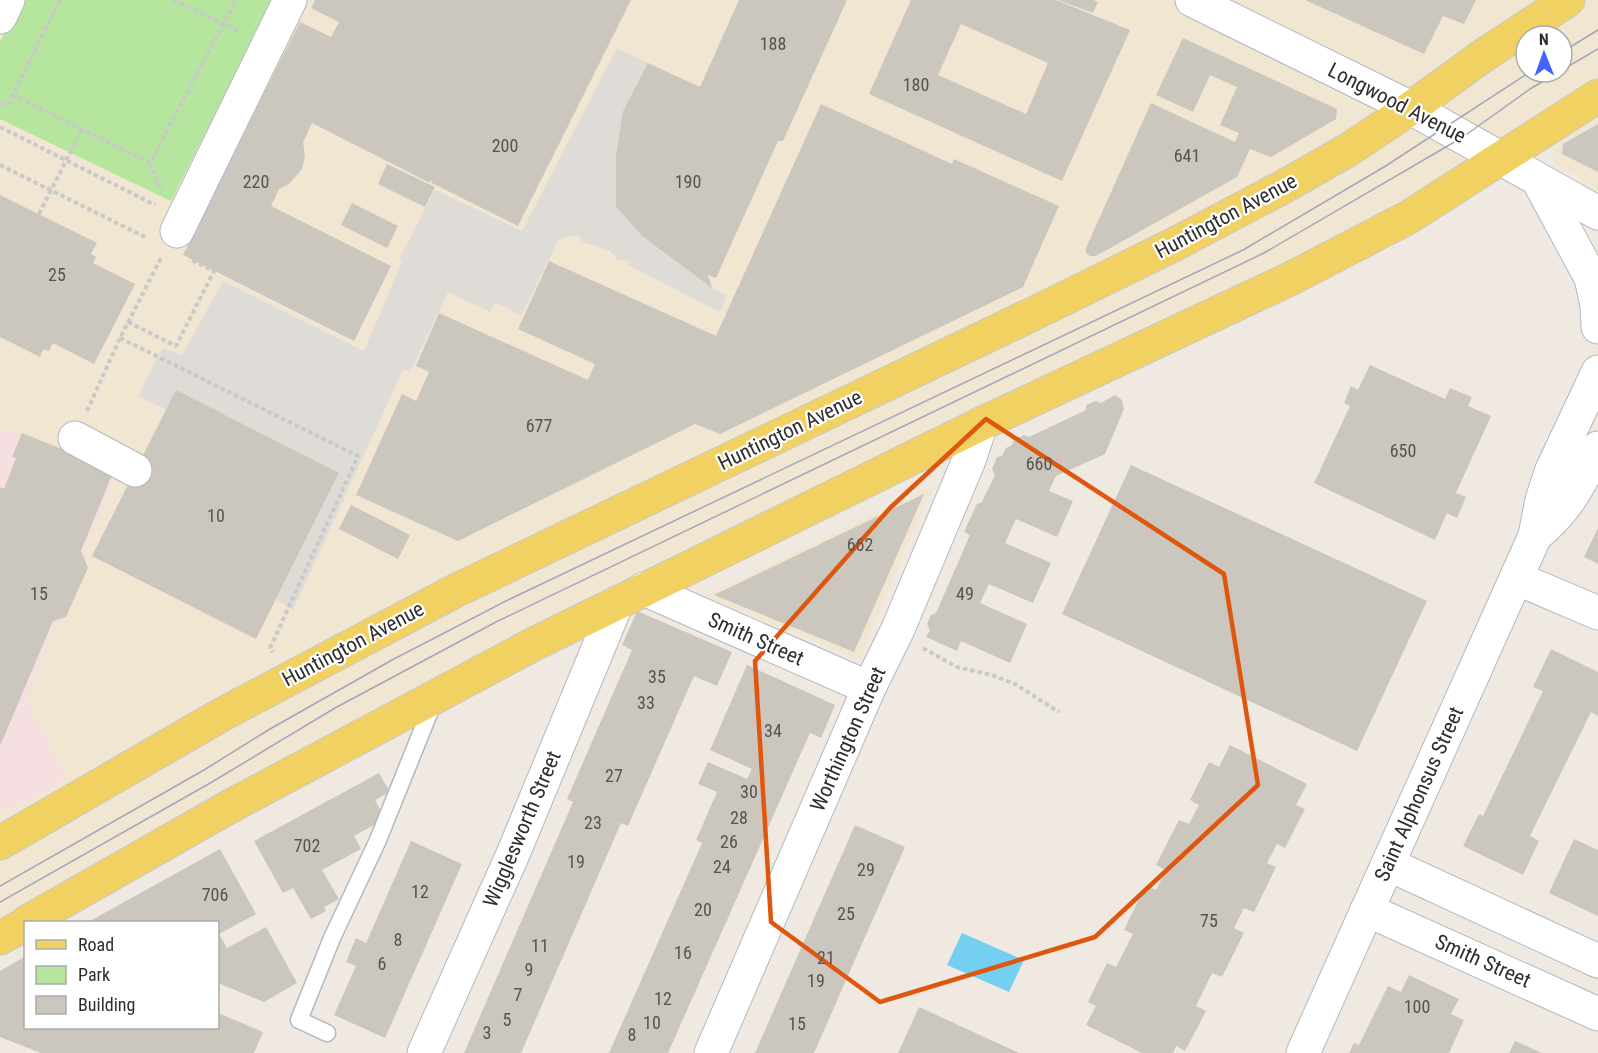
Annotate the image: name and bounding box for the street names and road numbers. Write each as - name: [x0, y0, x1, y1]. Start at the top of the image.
- street label: Longwood Avenue: [1324, 58, 1470, 148]
- street label: Huntington Avenue: [1151, 169, 1301, 263]
- street label: Huntington Avenue: [714, 385, 866, 475]
- street label: Huntington Avenue: [278, 597, 428, 691]
- street label: Smith Street: [705, 607, 807, 671]
- street label: Worthington Street: [805, 663, 891, 815]
- street label: Saint Alphonsus Street: [1370, 703, 1468, 885]
- street label: Wigglesworth Street: [478, 747, 566, 911]
- street label: Smith Street: [1432, 929, 1534, 993]

